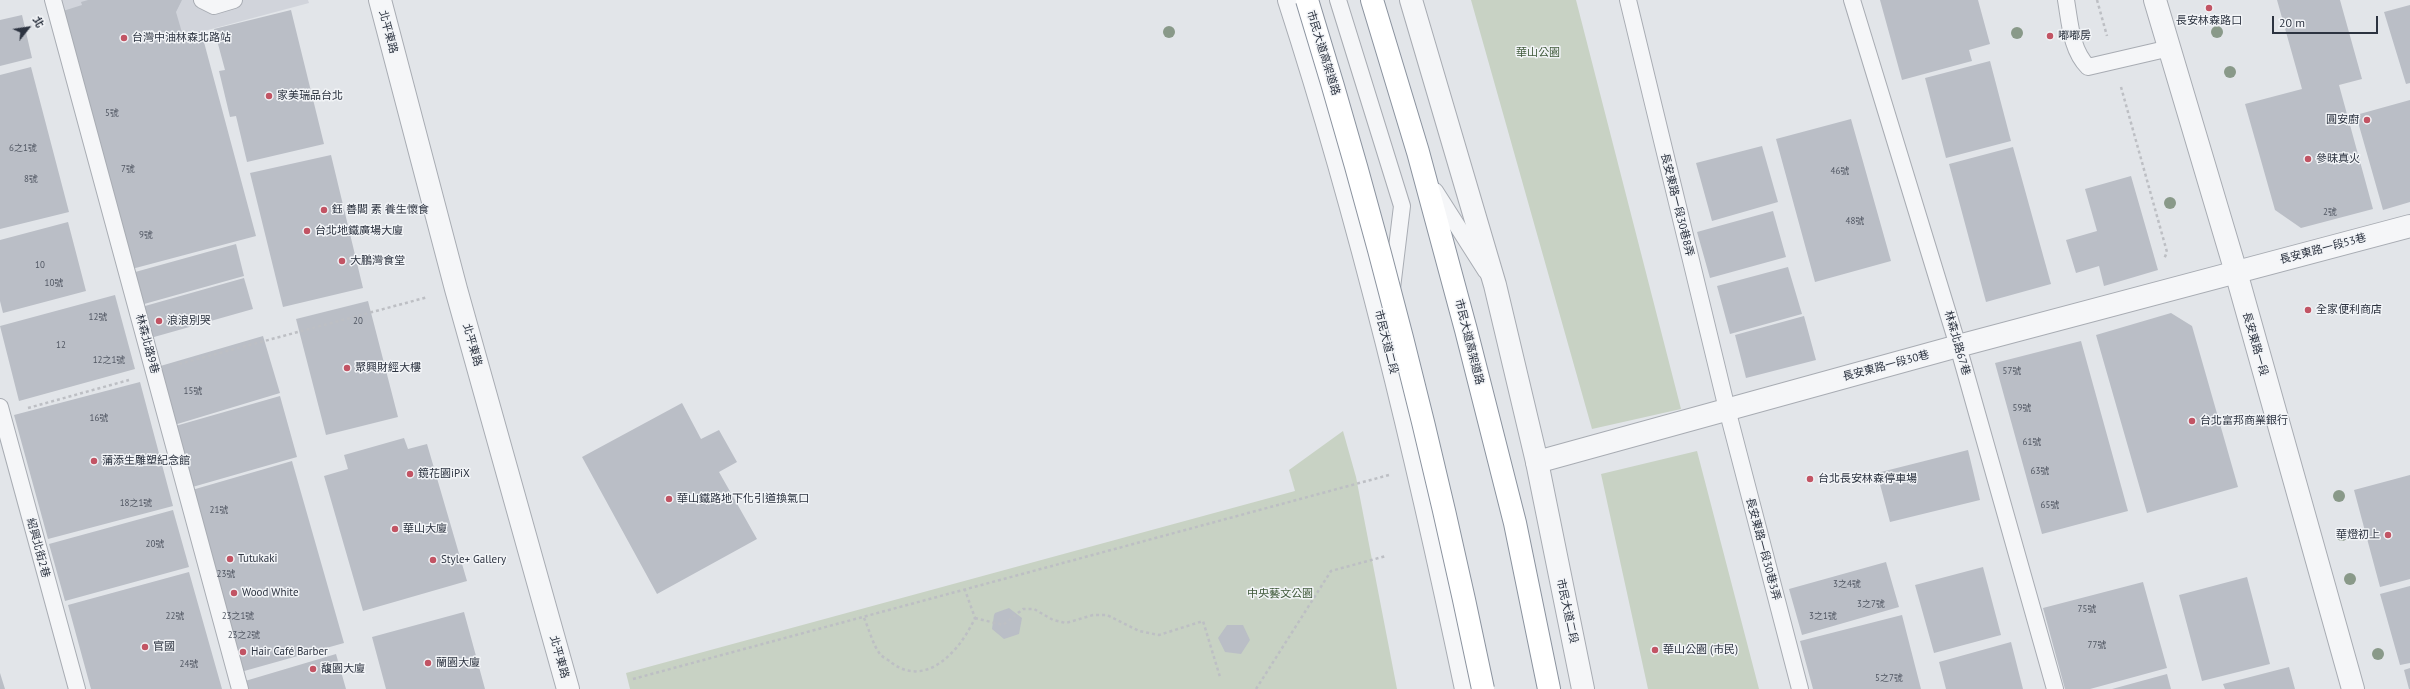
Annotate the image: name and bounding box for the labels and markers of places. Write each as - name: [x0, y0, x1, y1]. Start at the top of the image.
- marker: 長安林森路口: [2204, 3, 2214, 13]
- place label: 長安林森路口: [2176, 14, 2242, 28]
- place label: 嘟嘟房: [2058, 29, 2091, 43]
- place label: 台灣中油林森北路站: [132, 31, 231, 45]
- marker: 嘟嘟房: [2045, 31, 2055, 41]
- marker: 台灣中油林森北路站: [119, 33, 129, 43]
- place label: 家美瑞品台北: [277, 89, 343, 103]
- marker: 家美瑞品台北: [264, 91, 274, 101]
- place label: 圓安廚: [2326, 113, 2359, 127]
- marker: 圓安廚: [2362, 115, 2372, 125]
- place label: 參昧真火: [2316, 152, 2360, 166]
- marker: 參昧真火: [2303, 154, 2313, 164]
- place label: 鈺 善閣 素 養生懷食: [332, 203, 429, 217]
- marker: 鈺 善閣 素 養生懷食: [319, 205, 329, 215]
- place label: 台北地鐵廣場大廈: [315, 224, 403, 238]
- marker: 台北地鐵廣場大廈: [302, 226, 312, 236]
- place label: 大鵬灣食堂: [350, 254, 405, 268]
- marker: 大鵬灣食堂: [337, 256, 347, 266]
- place label: 全家便利商店: [2316, 303, 2382, 317]
- marker: 全家便利商店: [2303, 305, 2313, 315]
- place label: 浪浪別哭: [167, 314, 211, 328]
- marker: 浪浪別哭: [154, 316, 164, 326]
- place label: 聚興財經大樓: [355, 361, 421, 375]
- marker: 聚興財經大樓: [342, 363, 352, 373]
- place label: 台北富邦商業銀行: [2200, 414, 2288, 428]
- marker: 台北富邦商業銀行: [2187, 416, 2197, 426]
- place label: 蒲添生雕塑紀念館: [102, 454, 190, 468]
- marker: 蒲添生雕塑紀念館: [89, 456, 99, 466]
- place label: 鏡花園iPiX: [418, 467, 470, 481]
- marker: 鏡花園iPiX: [405, 469, 415, 479]
- place label: 台北長安林森停車場: [1818, 472, 1917, 486]
- marker: 台北長安林森停車場: [1805, 474, 1815, 484]
- place label: 華山鐵路地下化引道換氣口: [677, 492, 809, 506]
- marker: 華山鐵路地下化引道換氣口: [664, 494, 674, 504]
- place label: 華山大廈: [403, 522, 447, 536]
- marker: 華山大廈: [390, 524, 400, 534]
- place label: 華燈初上: [2336, 528, 2380, 542]
- marker: 華燈初上: [2383, 530, 2393, 540]
- place label: Tutukaki: [238, 552, 277, 566]
- place label: Style+ Gallery: [441, 553, 506, 567]
- marker: Tutukaki: [225, 554, 235, 564]
- marker: Style+ Gallery: [428, 555, 438, 565]
- place label: Wood White: [242, 586, 299, 600]
- marker: Wood White: [229, 588, 239, 598]
- place label: 官國: [153, 640, 175, 654]
- marker: 官國: [140, 642, 150, 652]
- place label: 華山公園 (市民): [1663, 643, 1738, 657]
- place label: Hair Café Barber: [251, 645, 328, 659]
- marker: 華山公園 (市民): [1650, 645, 1660, 655]
- marker: Hair Café Barber: [238, 647, 248, 657]
- place label: 蘭園大廈: [436, 656, 480, 670]
- marker: 蘭園大廈: [423, 658, 433, 668]
- place label: 馥園大廈: [321, 662, 365, 676]
- marker: 馥園大廈: [308, 664, 318, 674]

